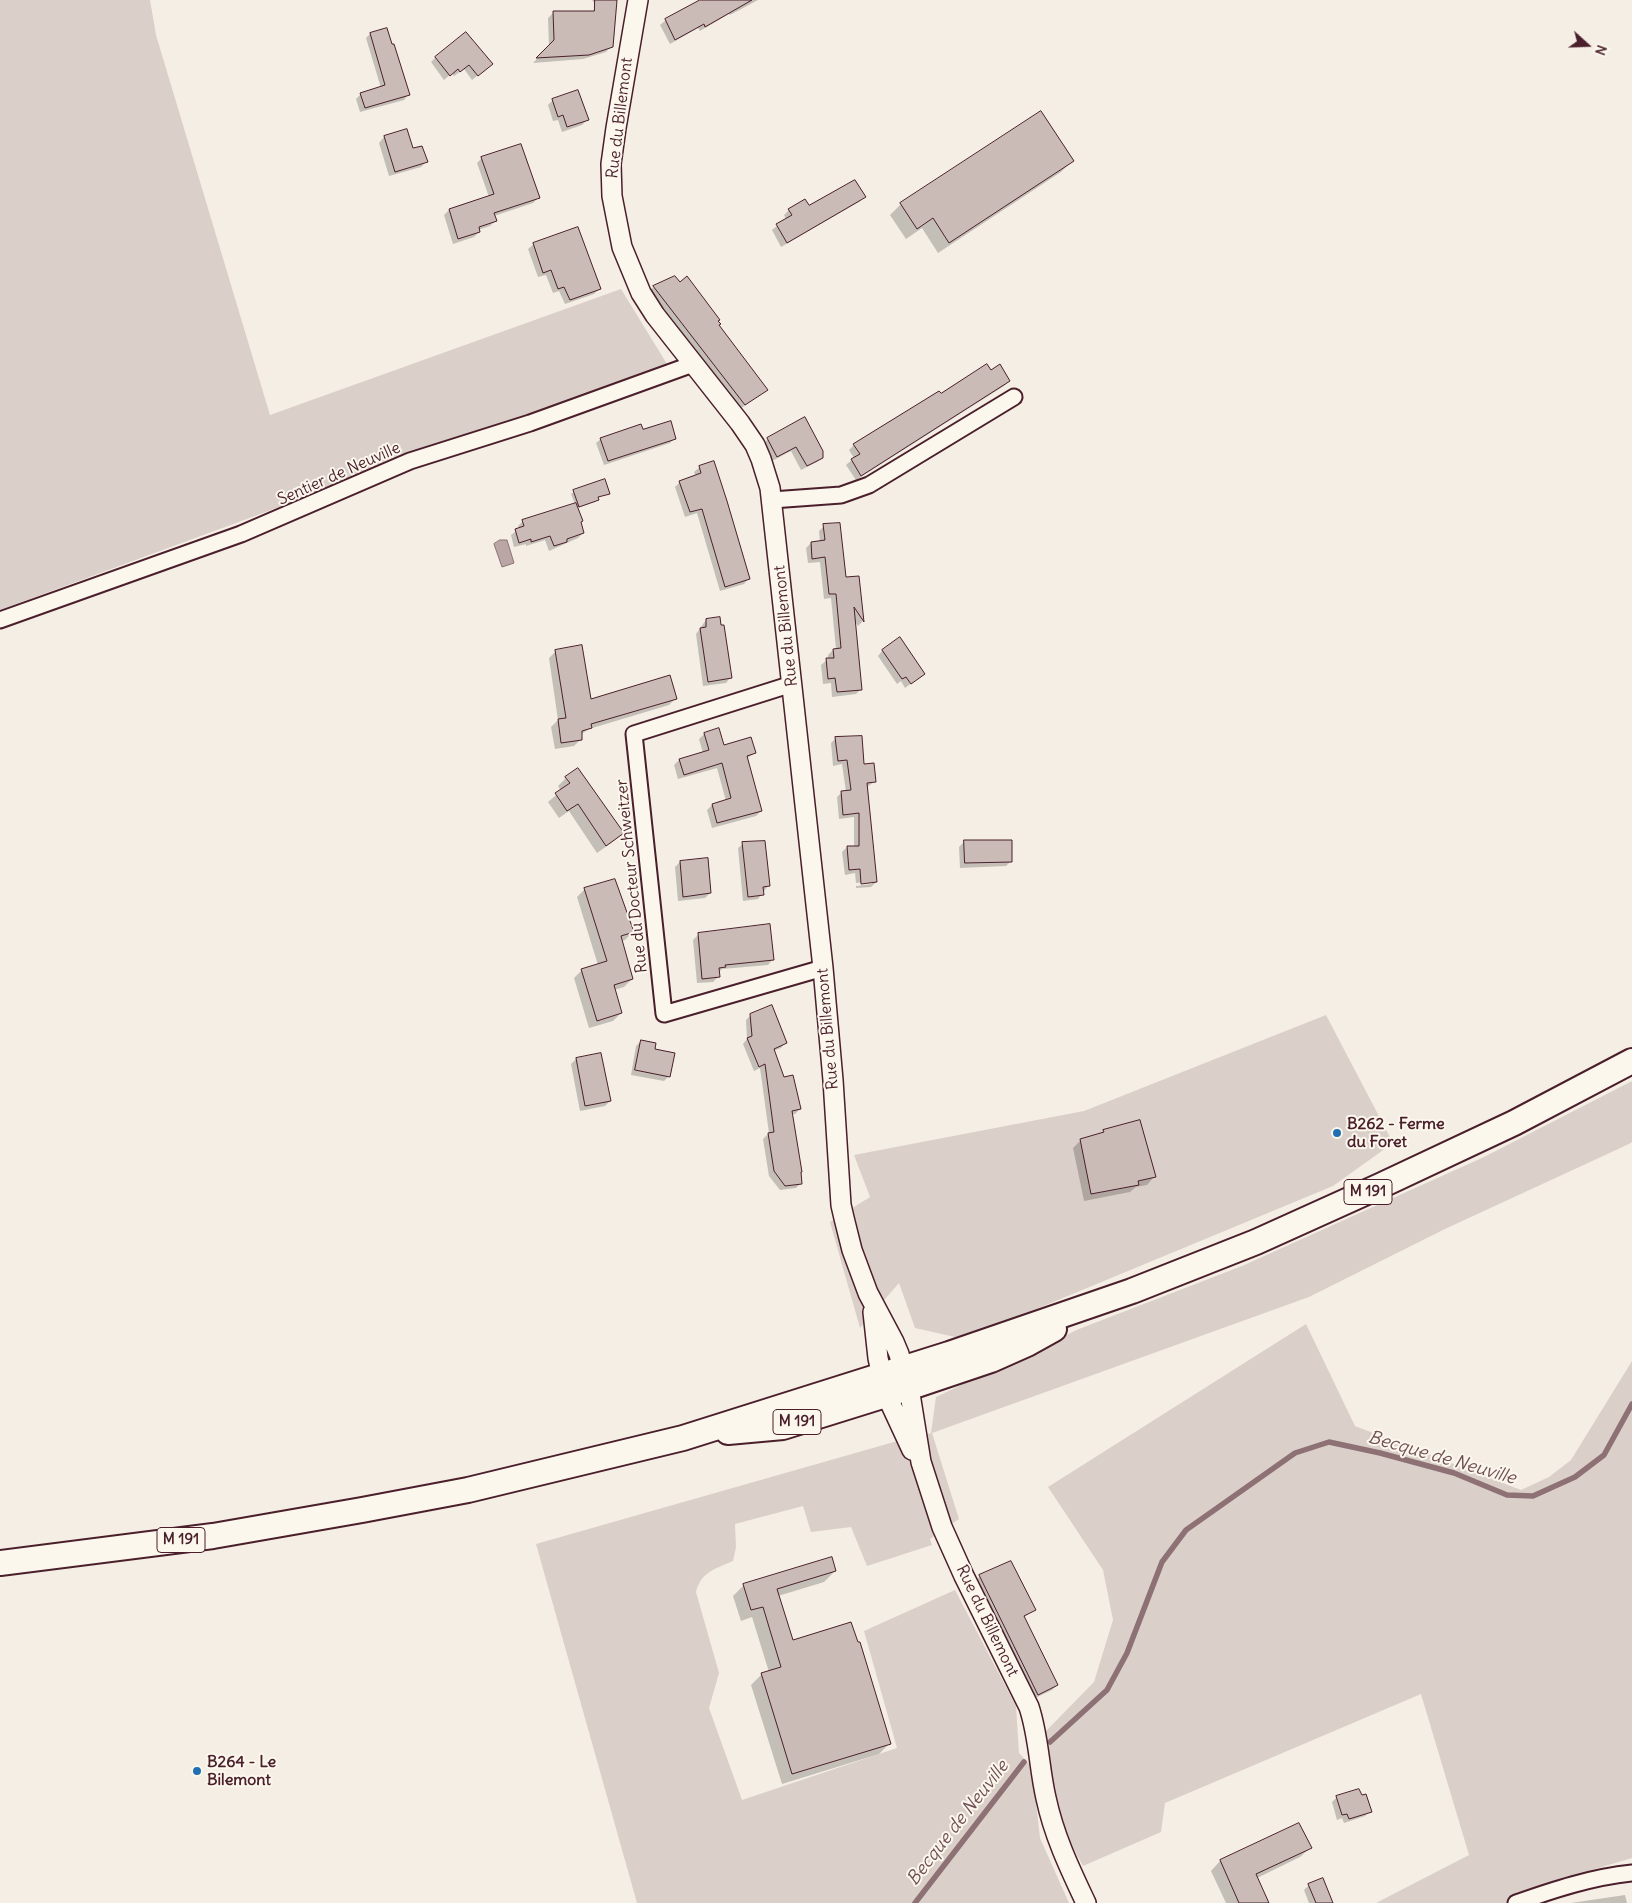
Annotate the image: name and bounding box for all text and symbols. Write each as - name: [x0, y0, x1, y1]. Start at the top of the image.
- north arrow: [1562, 20, 1612, 70]
- text: N: [1591, 43, 1611, 58]
- street label: Rue du Billemont: [603, 56, 637, 180]
- street label: Sentier de Neuville: [275, 438, 403, 510]
- street label: Rue du Billemont: [770, 564, 802, 688]
- street label: Rue du Docteur Schweitzer: [612, 778, 652, 974]
- street label: Rue du Billemont: [813, 968, 843, 1090]
- place label: B262 - Ferme du Foret: [1347, 1114, 1445, 1152]
- marker: B262 - Ferme du Foret: [1331, 1127, 1343, 1139]
- road number: M 191: [1344, 1180, 1392, 1204]
- road number: M 191: [773, 1410, 821, 1434]
- water label: Becque de Neuville: [1366, 1427, 1518, 1489]
- road number: M 191: [157, 1528, 205, 1552]
- street label: Rue du Billemont: [952, 1562, 1022, 1680]
- place label: B264 - Le Bilemont: [207, 1752, 276, 1790]
- water label: Becque de Neuville: [903, 1756, 1013, 1890]
- marker: B264 - Le Bilemont: [191, 1765, 203, 1777]

